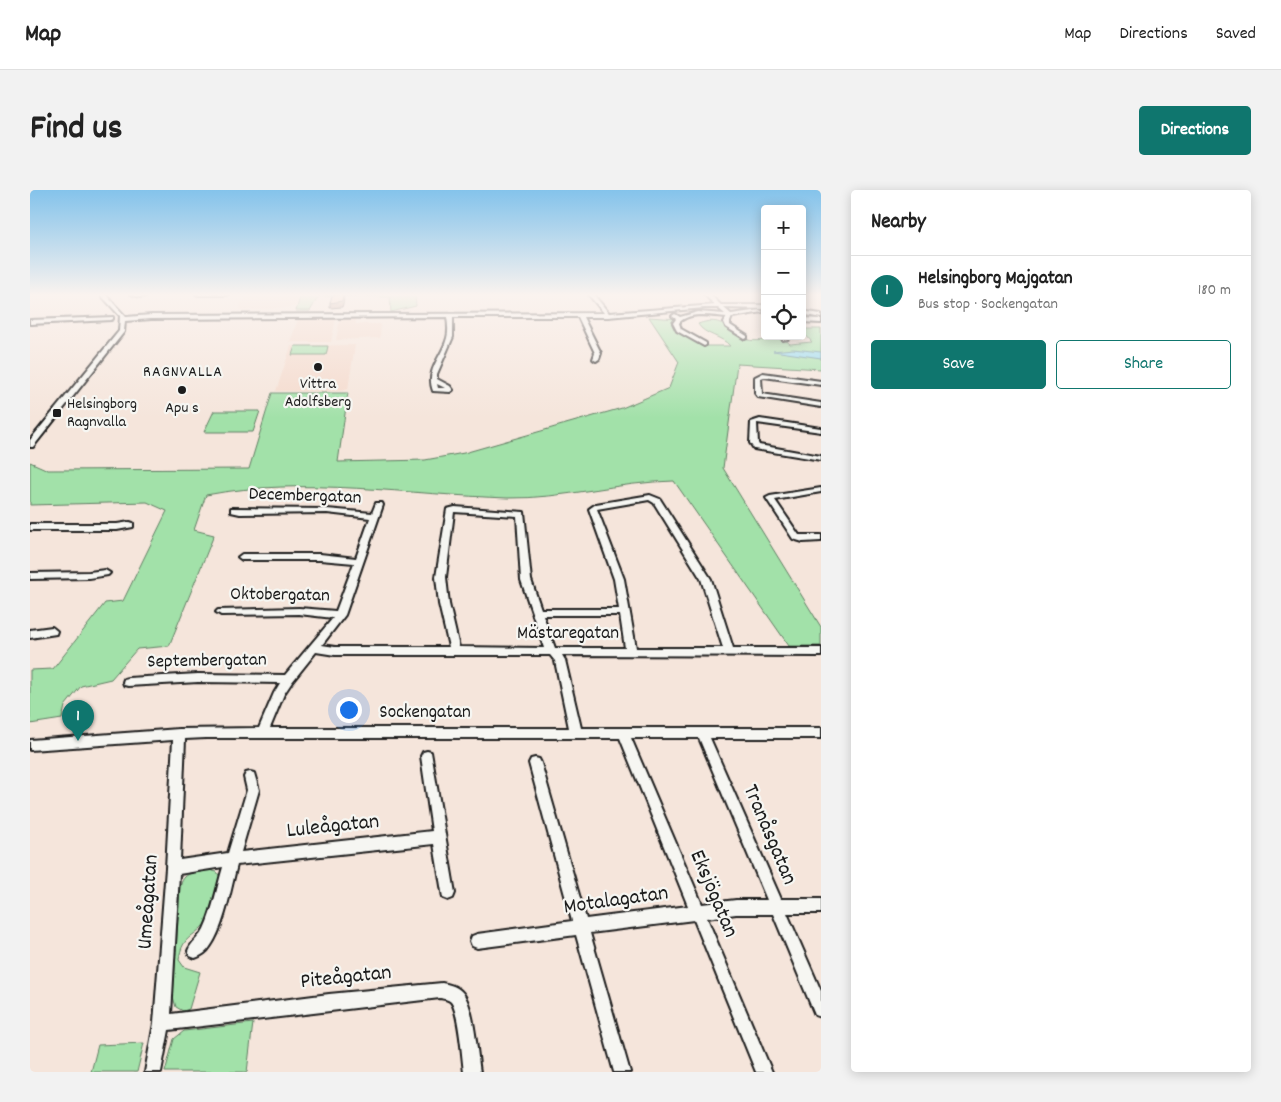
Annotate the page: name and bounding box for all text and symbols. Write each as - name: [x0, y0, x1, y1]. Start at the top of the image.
- text: Map: [25, 18, 61, 52]
- text: Map: [1064, 22, 1091, 47]
- text: Directions: [1119, 22, 1188, 47]
- text: Saved: [1216, 22, 1256, 47]
- text: Find us: [30, 105, 122, 155]
- button: Directions: [1139, 106, 1251, 155]
- map controls: [761, 205, 806, 340]
- button: +: [761, 205, 806, 250]
- text: Nearby: [871, 208, 926, 238]
- button: −: [761, 250, 806, 295]
- text: Helsingborg Majgatan: [918, 266, 1073, 293]
- text: 1: [885, 279, 889, 302]
- text: 180 m: [1198, 279, 1231, 302]
- text: Bus stop · Sockengatan: [918, 293, 1058, 316]
- button: locate: [761, 295, 806, 340]
- button: Save: [871, 340, 1046, 389]
- button: Share: [1056, 340, 1231, 389]
- district label: RAGNVALLA: [143, 361, 223, 384]
- marker: Vittra Adolfsberg: [312, 361, 324, 373]
- place label: Vittra Adolfsberg: [285, 373, 351, 414]
- marker: Apu s: [176, 384, 188, 396]
- place label: Helsingborg Ragnvalla: [67, 393, 137, 434]
- place label: Apu s: [165, 397, 199, 420]
- marker: Helsingborg Ragnvalla: [51, 407, 63, 419]
- street label: Decembergatan: [248, 482, 362, 512]
- street label: Oktobergatan: [230, 582, 330, 610]
- street label: Mästaregatan: [517, 621, 619, 648]
- street label: Septembergatan: [147, 647, 267, 677]
- your location: [336, 697, 362, 723]
- pin: 1: [62, 700, 94, 741]
- street label: Sockengatan: [379, 700, 471, 727]
- street label: Tranåsgatan: [734, 780, 804, 890]
- street label: Luleågatan: [285, 807, 381, 847]
- street label: Eksjögatan: [681, 845, 745, 943]
- street label: Umeågatan: [130, 854, 168, 950]
- street label: Motalagatan: [562, 878, 670, 924]
- street label: Piteågatan: [299, 958, 393, 998]

